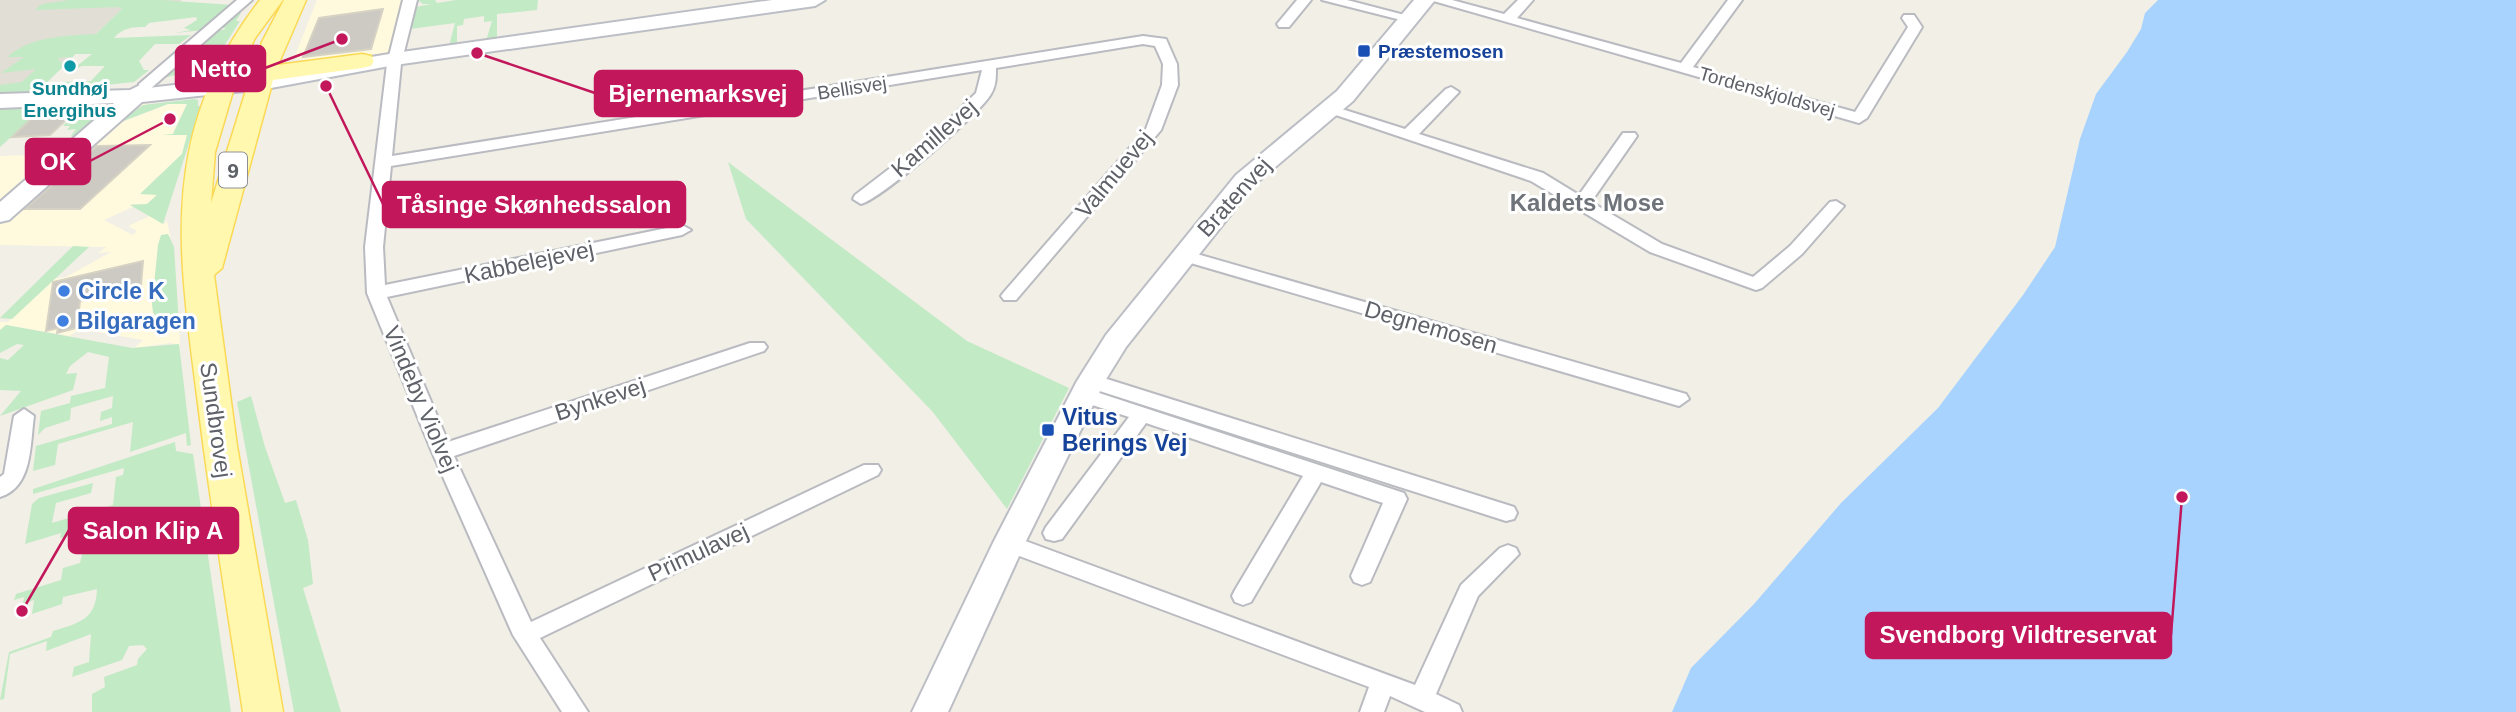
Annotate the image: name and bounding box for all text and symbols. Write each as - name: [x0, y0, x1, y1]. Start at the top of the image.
- place label: Præstemosen: [1378, 41, 1504, 62]
- marker: Præstemosen: [1356, 43, 1372, 59]
- callout: Netto: [176, 46, 265, 91]
- text: Netto: [190, 55, 252, 82]
- marker: Sundhøj Energihus: [62, 58, 78, 74]
- street label: Tordenskjoldsvej: [1697, 63, 1837, 121]
- callout: Bjernemarksvej: [595, 71, 802, 116]
- street label: Bellisvej: [816, 72, 888, 104]
- place label: Sundhøj Energihus: [24, 78, 116, 121]
- text: Bjernemarksvej: [609, 80, 787, 107]
- street label: Kamillevej: [886, 94, 982, 182]
- street label: Valmuevej: [1070, 125, 1158, 223]
- callout: OK: [26, 139, 90, 184]
- text: OK: [40, 148, 77, 175]
- road number: 9: [219, 152, 247, 188]
- street label: Bratenvej: [1192, 152, 1276, 242]
- callout: Tåsinge Skønhedssalon: [383, 182, 685, 227]
- district label: Kaldets Mose: [1510, 189, 1664, 216]
- text: Tåsinge Skønhedssalon: [397, 191, 671, 218]
- street label: Kabbelejevej: [462, 236, 596, 288]
- place label: Circle K: [78, 278, 165, 304]
- marker: Circle K: [56, 283, 72, 299]
- street label: Degnemosen: [1362, 296, 1500, 358]
- place label: Bilgaragen: [77, 308, 196, 334]
- marker: Bilgaragen: [55, 313, 71, 329]
- street label: Vindeby Violvej: [378, 322, 464, 476]
- street label: Sundbrovej: [195, 361, 237, 479]
- street label: Bynkevej: [552, 372, 648, 426]
- place label: Vitus Berings Vej: [1062, 404, 1187, 456]
- marker: Vitus Berings Vej: [1040, 422, 1056, 438]
- callout: Salon Klip A: [69, 508, 238, 553]
- text: Salon Klip A: [83, 517, 223, 544]
- street label: Primulavej: [644, 518, 752, 586]
- callout: Svendborg Vildtreservat: [1866, 613, 2171, 658]
- text: Svendborg Vildtreservat: [1880, 621, 2157, 648]

